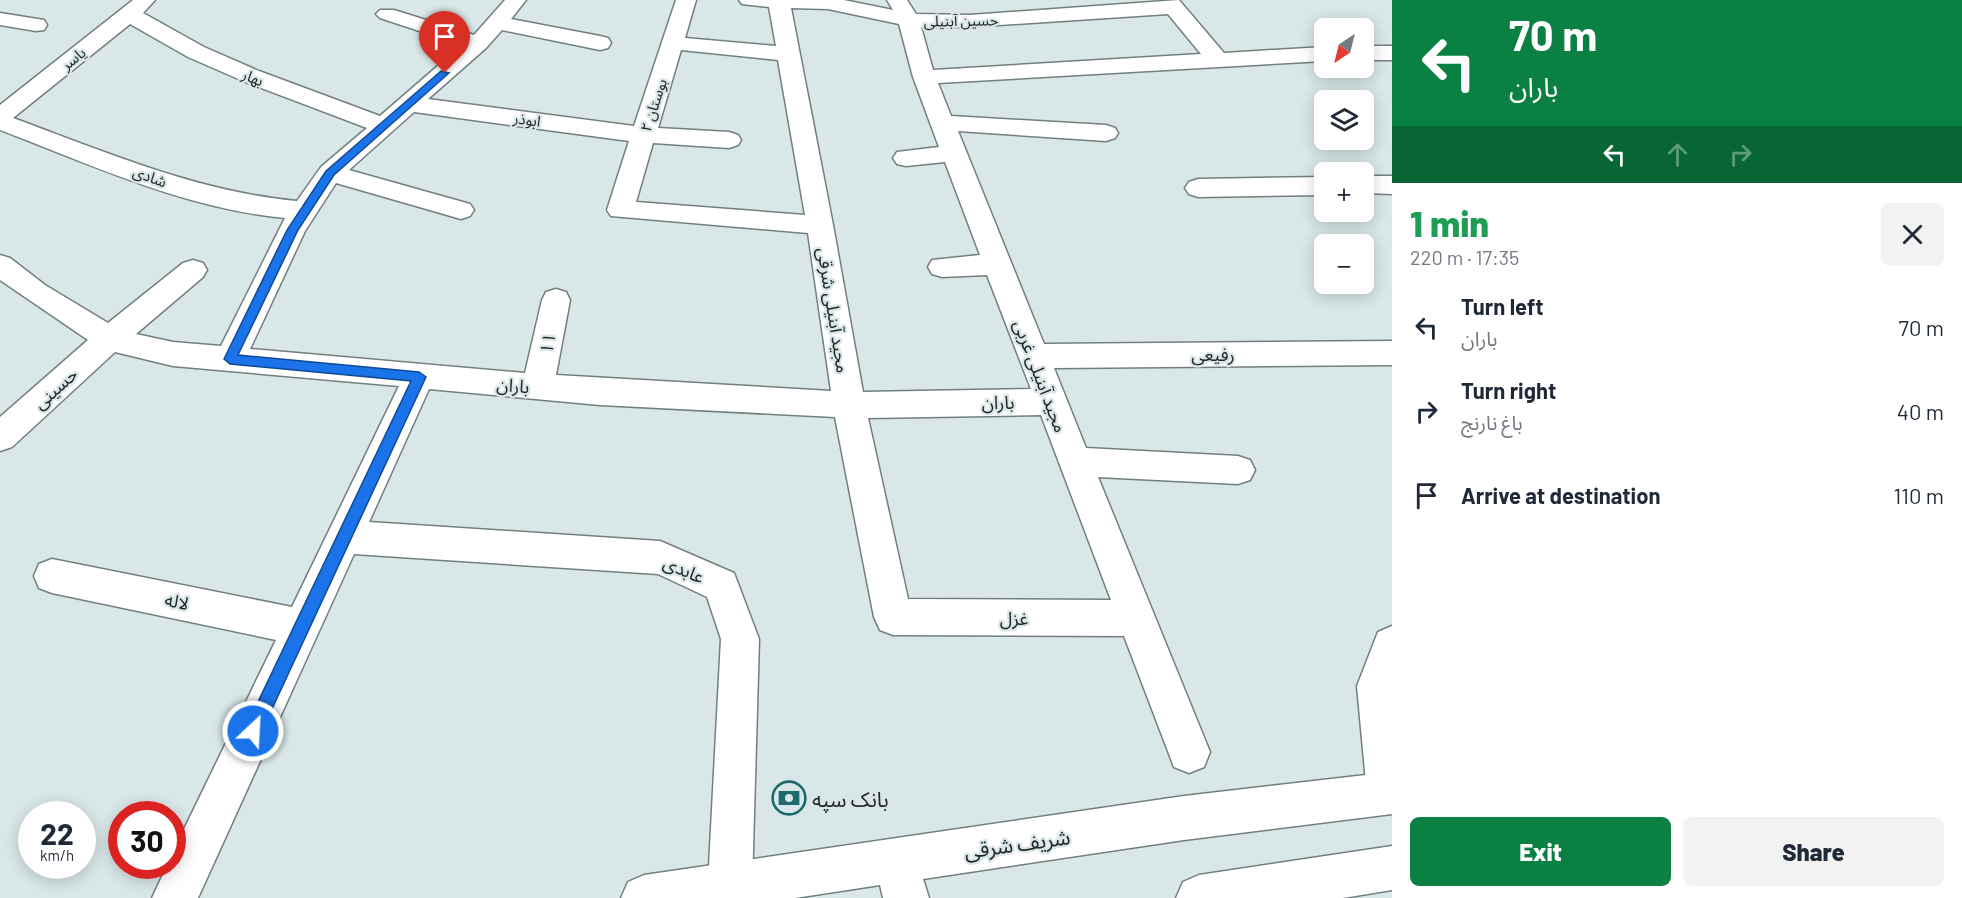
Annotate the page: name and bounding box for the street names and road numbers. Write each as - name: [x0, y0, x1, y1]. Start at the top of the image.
- street label: حسین آبنیلی: [923, 10, 999, 31]
- street label: یاسر: [56, 43, 90, 75]
- street label: بهار: [238, 64, 266, 90]
- street label: بوستان ۲: [636, 76, 671, 134]
- street label: ابوذر: [511, 108, 542, 131]
- street label: شادی: [130, 162, 170, 191]
- street label: مجید آبنیلی شرقی: [812, 246, 855, 375]
- street label: مجید آبنیلی غربی: [1009, 317, 1073, 436]
- street label: ۱۱: [534, 331, 560, 355]
- street label: رفیعی: [1191, 343, 1235, 366]
- street label: حسینی: [28, 362, 82, 414]
- street label: باران: [496, 373, 530, 398]
- street label: باران: [981, 391, 1015, 414]
- street label: عابدی: [660, 551, 708, 588]
- street label: لاله: [163, 588, 191, 614]
- street label: غزل: [1000, 607, 1028, 630]
- street label: شریف شرقی: [962, 823, 1072, 864]

